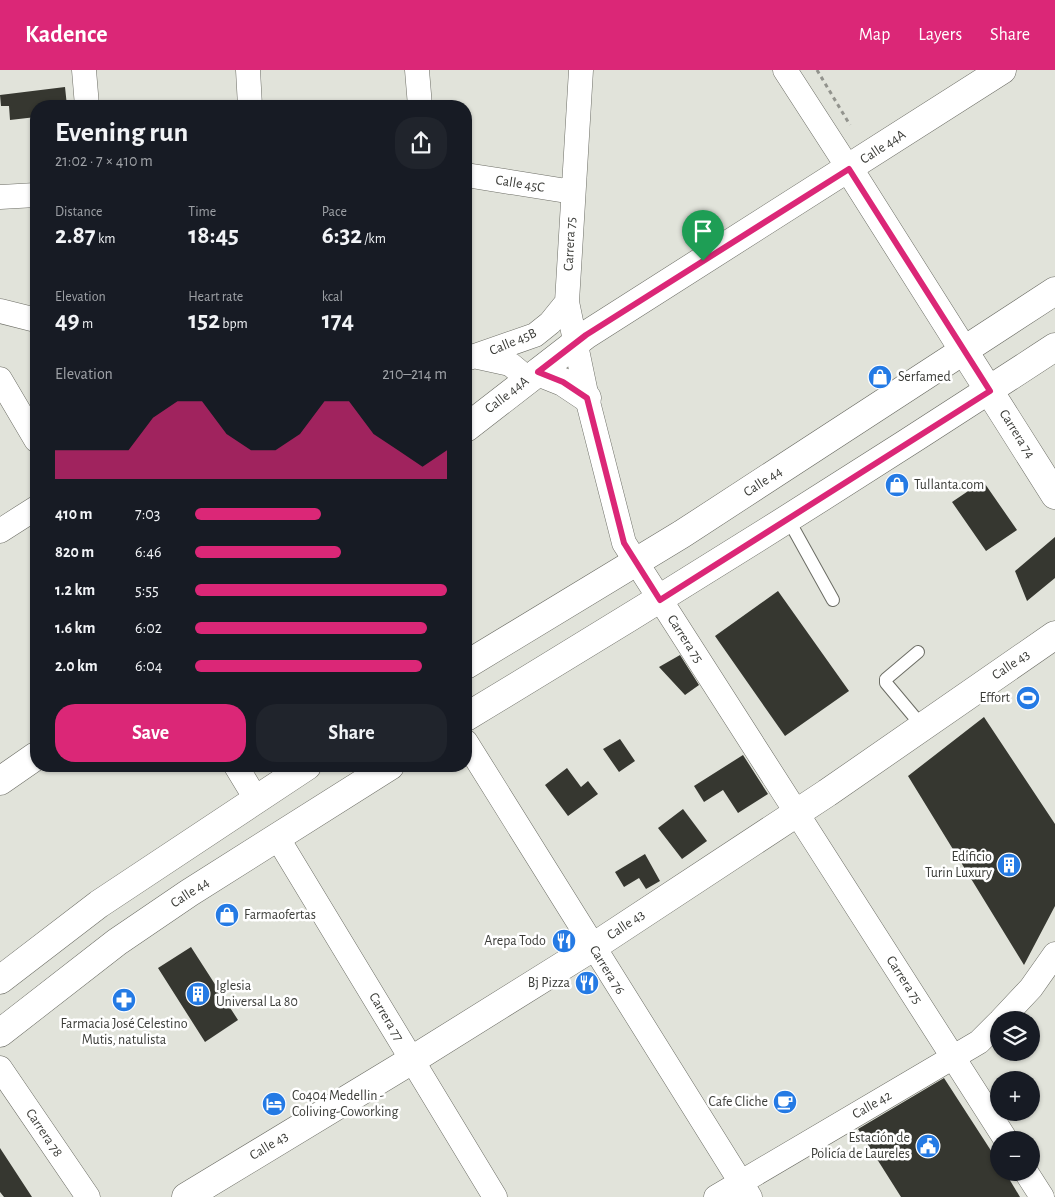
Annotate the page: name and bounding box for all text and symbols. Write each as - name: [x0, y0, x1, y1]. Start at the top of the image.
- text: Kadence: [25, 23, 108, 47]
- text: Map: [859, 26, 890, 44]
- text: Layers: [918, 26, 962, 44]
- text: Share: [990, 26, 1030, 44]
- button: share: [395, 117, 447, 169]
- text: Evening run: [55, 119, 188, 147]
- street label: Calle 44A: [858, 127, 908, 167]
- text: 21:02 · 7 × 410 m: [55, 153, 153, 169]
- street label: Calle 45C: [495, 173, 545, 195]
- text: Distance: [55, 205, 102, 219]
- text: Time: [188, 205, 216, 219]
- text: Pace: [322, 205, 347, 219]
- pin: [682, 210, 724, 261]
- street label: Carrera 75: [562, 217, 578, 271]
- icon: arrive: [689, 217, 717, 245]
- text: 2.87: [55, 223, 96, 248]
- text: 18:45: [188, 223, 239, 248]
- text: 6:32: [322, 223, 362, 248]
- text: km: [96, 232, 116, 246]
- text: /km: [362, 232, 386, 246]
- text: Elevation: [55, 290, 106, 304]
- text: Heart rate: [188, 290, 243, 304]
- text: kcal: [322, 290, 343, 304]
- text: 49: [55, 308, 80, 333]
- text: 152: [188, 308, 220, 333]
- text: 174: [322, 308, 354, 333]
- text: m: [80, 317, 93, 331]
- text: bpm: [220, 317, 248, 331]
- street label: Calle 45B: [487, 326, 539, 358]
- shop icon: Serfamed: [867, 364, 893, 390]
- text: Elevation: [55, 366, 113, 382]
- text: 210–214 m: [382, 366, 447, 382]
- place label: Serfamed: [898, 370, 951, 384]
- street label: Calle 44A: [483, 374, 531, 416]
- street label: Carrera 74: [997, 407, 1038, 461]
- street label: Calle 44: [741, 464, 785, 500]
- shop icon: Tullanta.com: [884, 472, 910, 498]
- place label: Tullanta.com: [914, 478, 984, 492]
- text: 410 m: [55, 506, 92, 522]
- text: 7:03: [135, 506, 160, 522]
- text: 820 m: [55, 544, 94, 560]
- text: 6:46: [135, 544, 161, 560]
- text: 1.2 km: [55, 582, 95, 598]
- text: 5:55: [135, 582, 159, 598]
- street label: Carrera 75: [664, 613, 706, 666]
- text: 1.6 km: [55, 620, 95, 636]
- text: 6:02: [135, 620, 162, 636]
- street label: Calle 43: [990, 647, 1032, 683]
- text: 2.0 km: [55, 658, 98, 674]
- text: 6:04: [135, 658, 162, 674]
- sports icon: Effort: [1015, 685, 1041, 711]
- place label: Effort: [980, 691, 1011, 705]
- button: Save: [55, 704, 246, 762]
- button: Share: [256, 704, 447, 762]
- place label: Edificio Turin Luxury: [925, 850, 992, 880]
- building icon: Edificio Turin Luxury: [996, 852, 1022, 878]
- street label: Calle 44: [168, 875, 212, 911]
- shop icon: Farmaofertas: [214, 902, 240, 928]
- street label: Calle 43: [605, 907, 647, 943]
- place label: Farmaofertas: [244, 908, 316, 922]
- restaurant icon: Arepa Todo: [551, 928, 577, 954]
- place label: Arepa Todo: [484, 934, 546, 948]
- street label: Carrera 76: [587, 943, 627, 997]
- street label: Carrera 75: [883, 954, 925, 1007]
- restaurant icon: Bj Pizza: [574, 970, 600, 996]
- place label: Bj Pizza: [528, 976, 571, 990]
- place label: Iglesia Universal La 80: [216, 979, 298, 1009]
- building icon: Iglesia Universal La 80: [185, 981, 211, 1007]
- pharmacy icon: Farmacia José Celestino Mutis, natulista: [111, 987, 137, 1013]
- street label: Carrera 77: [366, 990, 406, 1044]
- map controls: [990, 1011, 1040, 1181]
- button: layers: [990, 1011, 1040, 1061]
- place label: Farmacia José Celestino Mutis, natulista: [60, 1017, 188, 1047]
- button: +: [990, 1071, 1040, 1121]
- street label: Calle 42: [850, 1088, 894, 1122]
- place label: Co404 Medellin - Coliving-Coworking: [292, 1089, 399, 1119]
- cafe icon: Cafe Cliche: [772, 1089, 798, 1115]
- hotel icon: Co404 Medellin - Coliving-Coworking: [261, 1091, 287, 1117]
- place label: Cafe Cliche: [708, 1095, 768, 1109]
- street label: Carrera 78: [23, 1106, 65, 1160]
- street label: Calle 43: [247, 1129, 291, 1163]
- place label: Estación de Policía de Laureles: [811, 1131, 910, 1161]
- button: −: [990, 1131, 1040, 1181]
- public building icon: Estación de Policía de Laureles: [915, 1133, 941, 1159]

